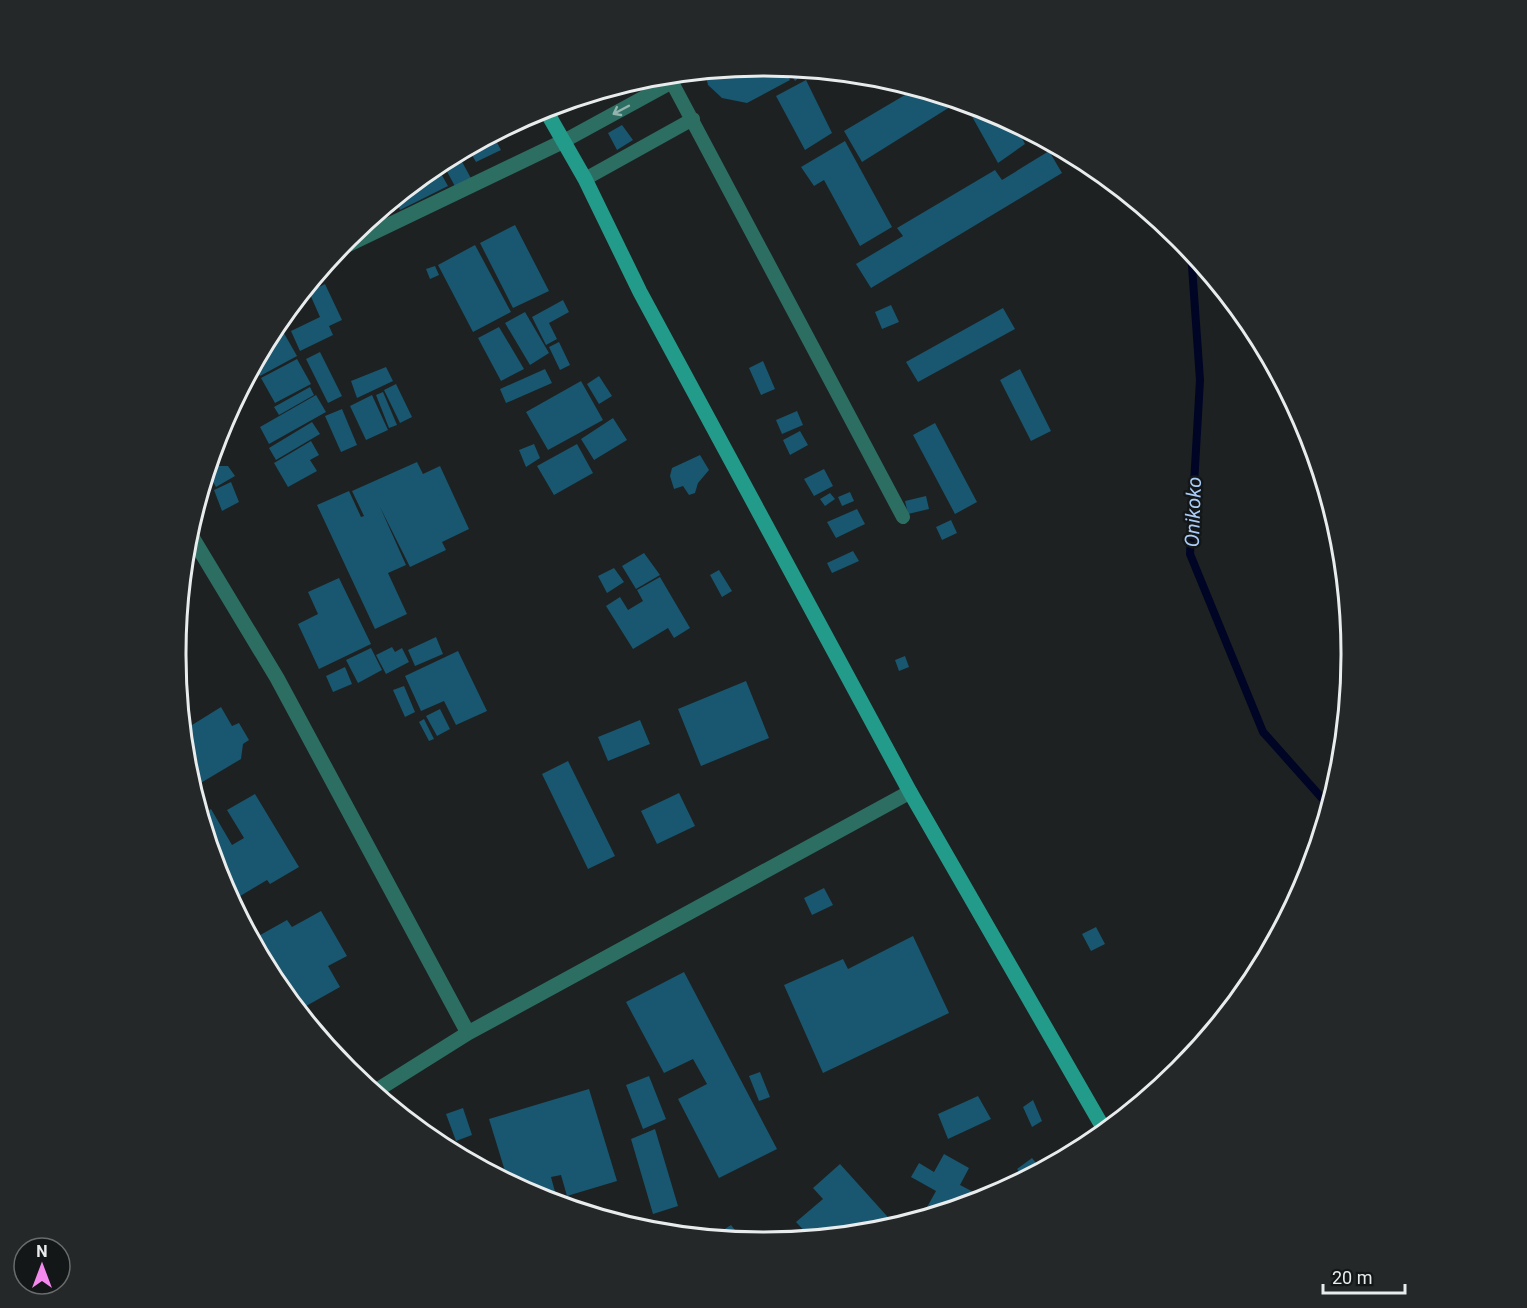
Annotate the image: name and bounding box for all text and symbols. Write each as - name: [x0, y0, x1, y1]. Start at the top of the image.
- one-way arrow: [613, 104, 630, 116]
- water label: Onikoko: [1180, 476, 1206, 548]
- north arrow: [12, 1236, 72, 1296]
- text: N: [36, 1242, 48, 1261]
- scale bar: [1323, 1257, 1406, 1295]
- text: 20 m: [1332, 1267, 1372, 1288]

